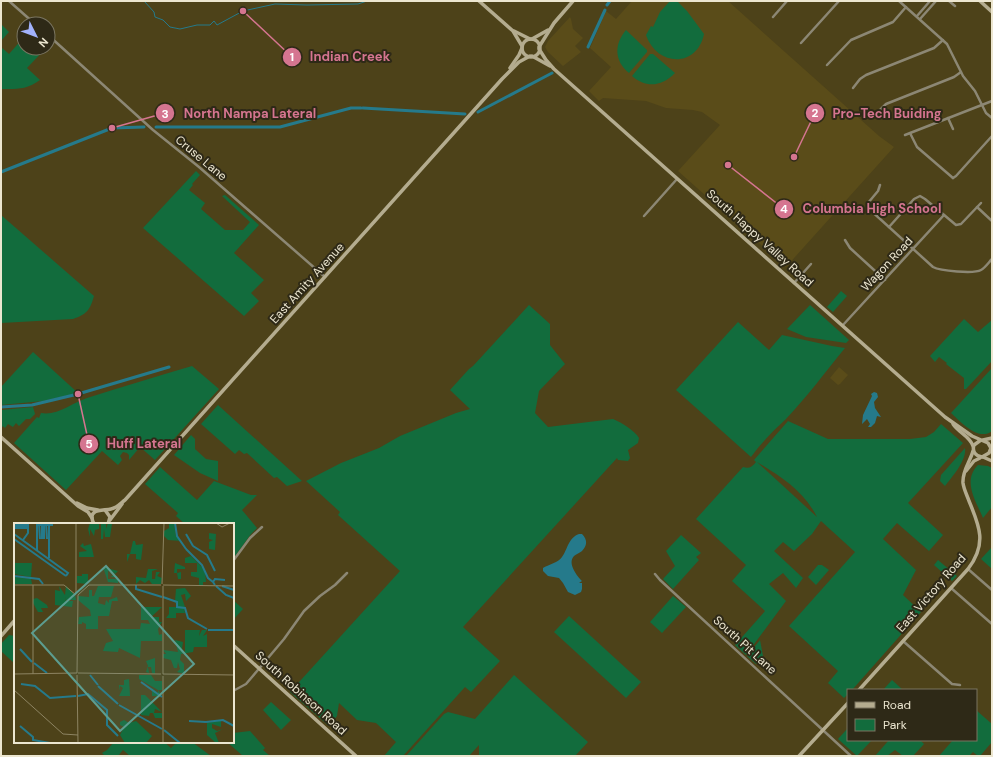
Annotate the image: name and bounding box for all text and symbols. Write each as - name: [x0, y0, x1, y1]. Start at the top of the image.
- north arrow: [16, 16, 56, 56]
- text: N: [36, 35, 51, 50]
- callout: Indian Creek: [282, 44, 399, 69]
- text: Indian Creek: [310, 48, 391, 65]
- text: 1: [290, 49, 294, 65]
- callout: North Nampa Lateral: [155, 101, 324, 126]
- callout: Pro-Tech Buiding: [805, 101, 950, 126]
- text: North Nampa Lateral: [184, 105, 316, 122]
- text: 2: [812, 105, 819, 121]
- text: Pro-Tech Buiding: [832, 105, 942, 122]
- text: 3: [161, 106, 169, 122]
- street label: Cruse Lane: [172, 132, 230, 184]
- street label: South Happy Valley Road: [703, 186, 817, 290]
- callout: Columbia High School: [774, 196, 949, 221]
- text: Columbia High School: [803, 200, 941, 217]
- text: 4: [780, 201, 788, 217]
- street label: Wagon Road: [858, 233, 916, 295]
- street label: East Amity Avenue: [266, 239, 348, 327]
- callout: Huff Lateral: [79, 431, 189, 456]
- text: Huff Lateral: [107, 435, 181, 452]
- text: 5: [85, 436, 93, 452]
- inset map: [14, 523, 234, 743]
- street label: East Victory Road: [893, 551, 969, 635]
- street label: South Pit Lane: [710, 612, 780, 678]
- street label: South Robinson Road: [252, 648, 350, 738]
- legend: [847, 689, 977, 741]
- text: Road: [883, 697, 911, 713]
- text: Park: [883, 717, 907, 733]

